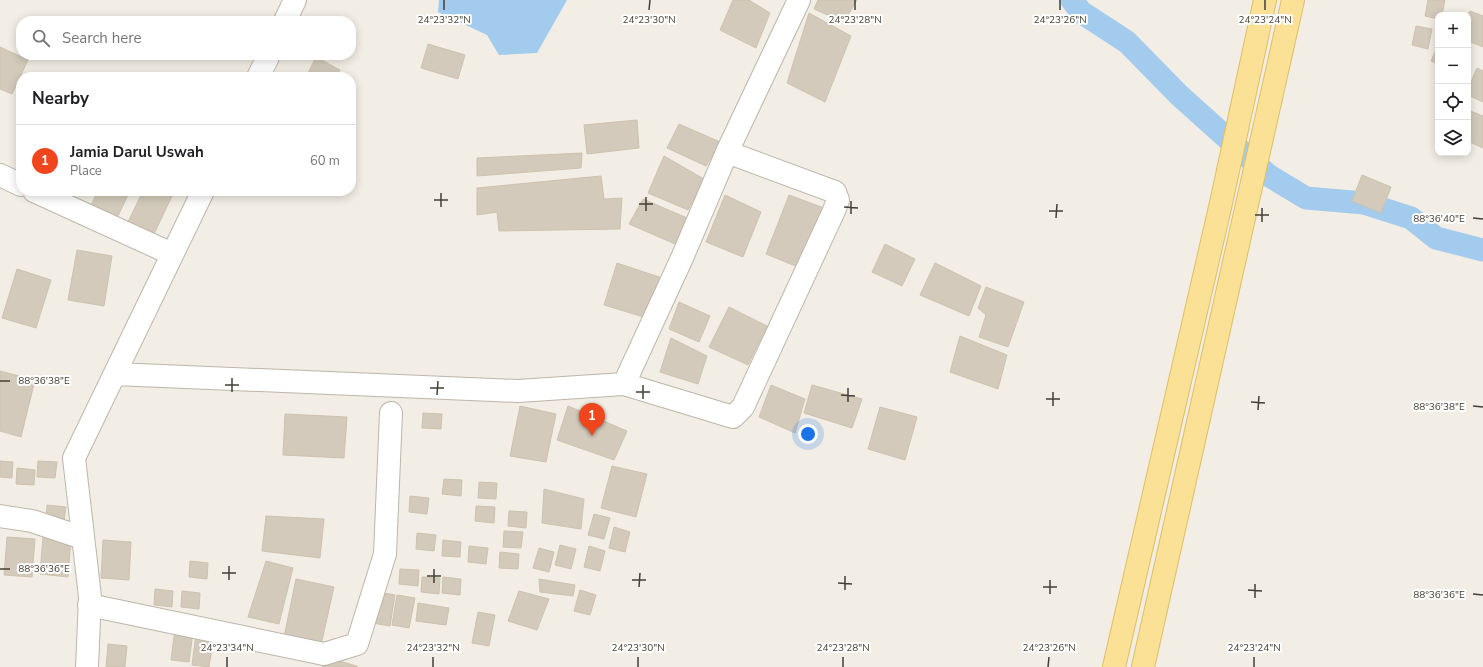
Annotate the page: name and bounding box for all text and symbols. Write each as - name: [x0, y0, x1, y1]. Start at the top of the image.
- map controls: [1435, 12, 1471, 156]
- button: +: [1435, 12, 1471, 48]
- text: 24°23'32"N: [417, 13, 471, 27]
- text: 24°23'30"N: [622, 13, 676, 27]
- text: 24°23'28"N: [828, 13, 882, 27]
- text: 24°23'26"N: [1033, 13, 1087, 27]
- text: 24°23'24"N: [1238, 13, 1292, 27]
- search box: [16, 16, 356, 60]
- icon: search: [30, 27, 52, 49]
- text: Search here: [62, 28, 142, 48]
- button: −: [1435, 48, 1471, 84]
- button: locate: [1435, 84, 1471, 120]
- text: Nearby: [32, 87, 89, 110]
- button: layers: [1435, 120, 1471, 156]
- text: Jamia Darul Uswah: [70, 142, 204, 162]
- text: 1: [41, 152, 49, 170]
- text: 60 m: [310, 152, 340, 170]
- text: Place: [70, 162, 102, 180]
- text: 88°36'40"E: [1413, 212, 1465, 226]
- text: 88°36'38"E: [18, 374, 70, 388]
- text: 88°36'38"E: [1413, 400, 1465, 414]
- pin: 1: [579, 403, 605, 436]
- your location: [798, 424, 818, 444]
- text: 88°36'36"E: [18, 562, 70, 576]
- text: 88°36'36"E: [1413, 588, 1465, 602]
- text: 24°23'34"N: [200, 641, 254, 655]
- text: 24°23'32"N: [406, 641, 460, 655]
- text: 24°23'30"N: [611, 641, 665, 655]
- text: 24°23'28"N: [816, 641, 870, 655]
- text: 24°23'26"N: [1022, 641, 1076, 655]
- text: 24°23'24"N: [1227, 641, 1281, 655]

